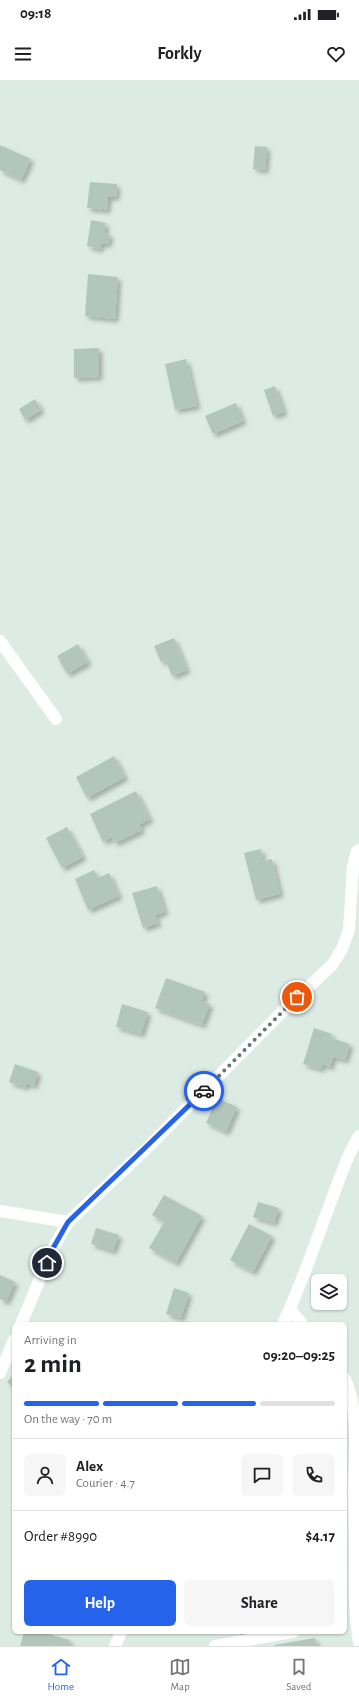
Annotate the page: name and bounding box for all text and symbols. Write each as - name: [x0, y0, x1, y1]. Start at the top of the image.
- text: 09:18: [20, 6, 51, 21]
- icon: menu: [12, 43, 34, 65]
- icon: heart: [325, 43, 347, 65]
- text: Forkly: [157, 45, 202, 63]
- pin: [280, 980, 314, 1014]
- icon: bag: [286, 986, 308, 1008]
- courier: [184, 1071, 224, 1111]
- icon: car: [193, 1080, 215, 1102]
- pin: [30, 1246, 64, 1280]
- icon: home: [36, 1252, 58, 1274]
- map controls: [311, 1274, 347, 1310]
- button: layers: [311, 1274, 347, 1310]
- text: Arriving in: [24, 1334, 77, 1347]
- text: 09:20–09:25: [263, 1348, 335, 1363]
- text: 2 min: [24, 1351, 82, 1377]
- text: On the way · 70 m: [24, 1413, 112, 1426]
- button: person: [24, 1454, 66, 1496]
- button: chat: [241, 1454, 283, 1496]
- button: phone: [293, 1454, 335, 1496]
- text: Alex: [76, 1459, 103, 1474]
- text: Courier · 4.7: [76, 1477, 135, 1490]
- text: Order #8990: [24, 1529, 97, 1544]
- text: $4.17: [305, 1529, 335, 1544]
- button: Help: [24, 1580, 176, 1626]
- button: Share: [184, 1580, 335, 1626]
- tab: Home: [48, 1656, 74, 1693]
- tab: Map: [169, 1656, 191, 1693]
- tab: Saved: [286, 1656, 311, 1693]

